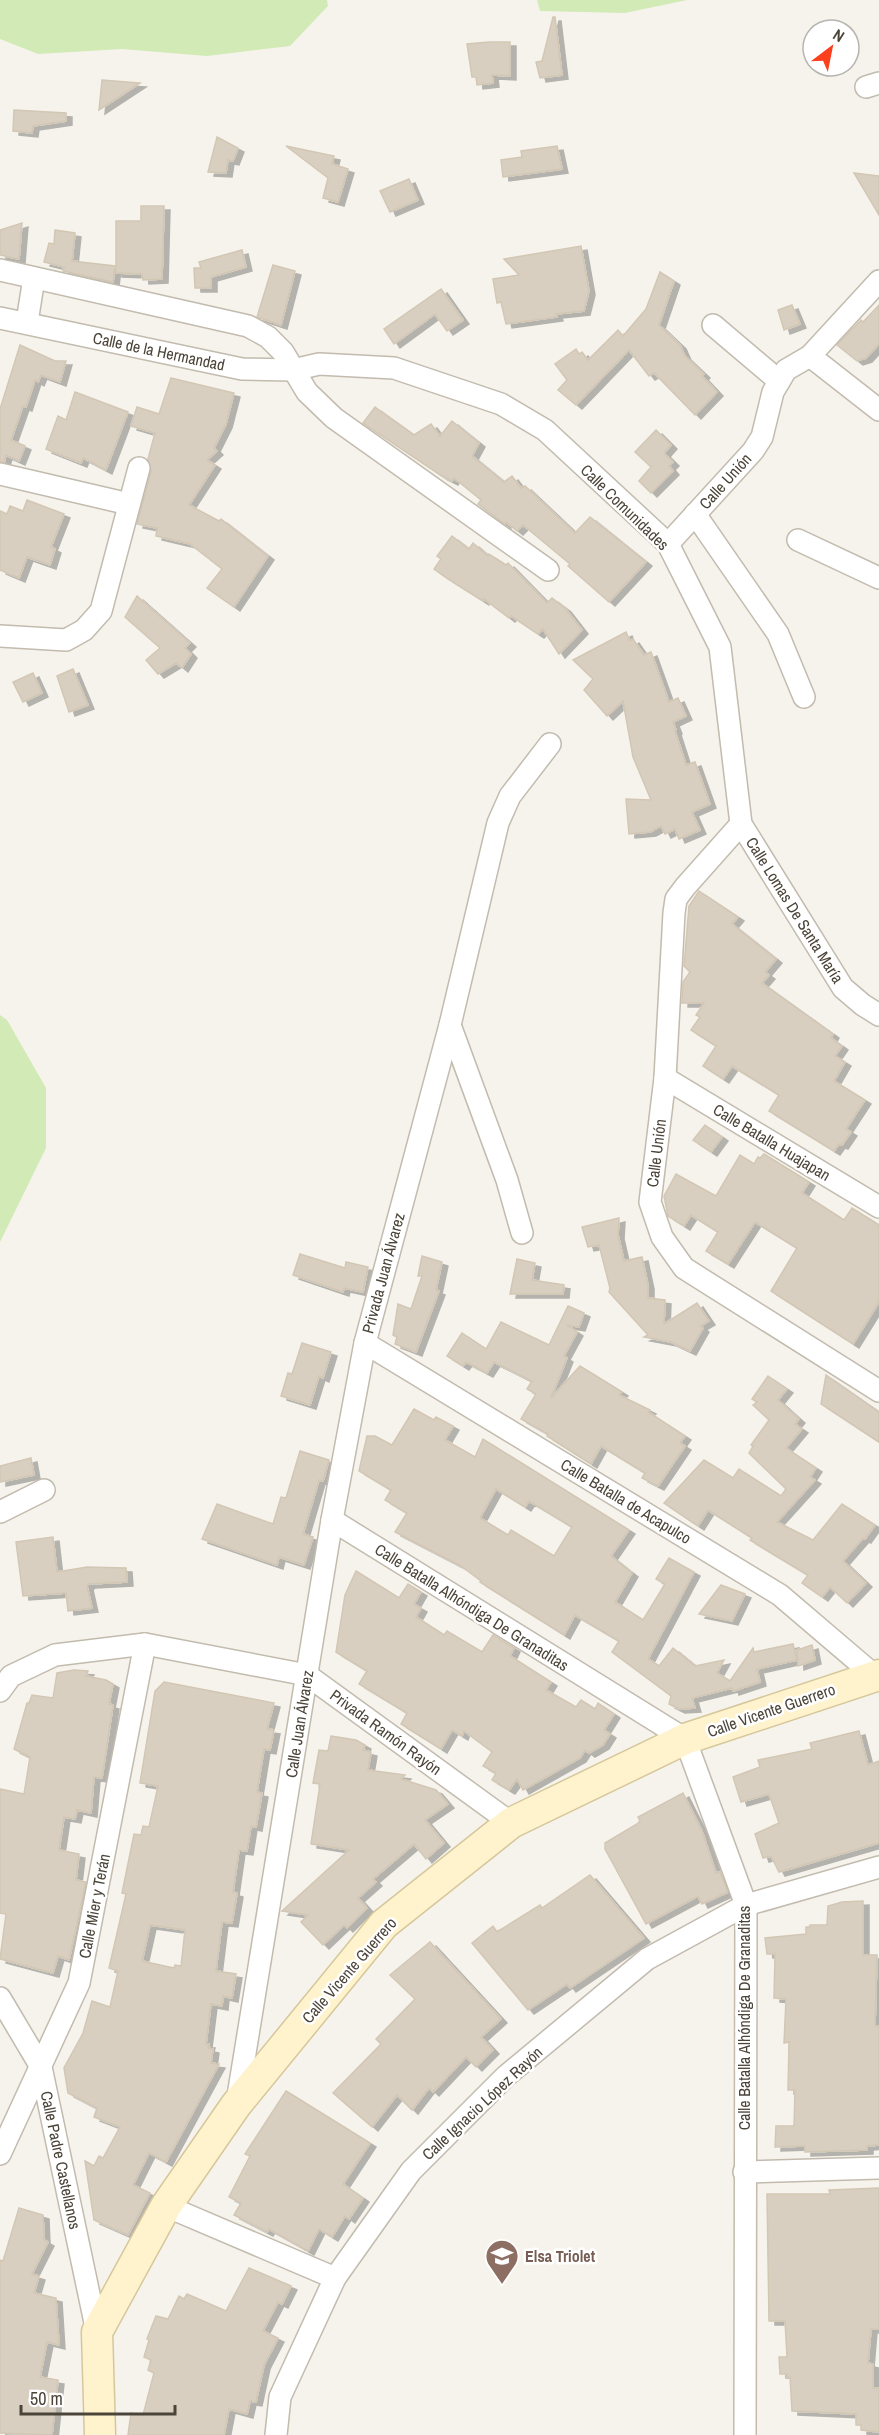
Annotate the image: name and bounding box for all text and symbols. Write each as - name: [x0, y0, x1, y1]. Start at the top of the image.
- north arrow: [801, 18, 861, 78]
- text: N: [829, 23, 849, 47]
- street label: Calle de la Hermandad: [91, 326, 227, 376]
- street label: Calle Unión: [694, 448, 756, 514]
- street label: Calle Comunidades: [576, 459, 674, 555]
- street label: Calle Lomas De Santa María: [741, 833, 849, 988]
- street label: Calle Batalla Huajapan: [709, 1098, 835, 1186]
- street label: Calle Unión: [641, 1118, 671, 1188]
- street label: Privada Juan Álvarez: [356, 1210, 410, 1336]
- street label: Calle Batalla de Acapulco: [557, 1453, 695, 1549]
- street label: Calle Batalla Alhóndiga De Granaditas: [371, 1538, 573, 1676]
- street label: Calle Juan Álvarez: [280, 1668, 318, 1779]
- street label: Calle Vicente Guerrero: [704, 1678, 838, 1742]
- street label: Privada Ramón Rayón: [326, 1684, 446, 1780]
- street label: Calle Mier y Terán: [73, 1852, 115, 1960]
- street label: Calle Batalla Alhóndiga De Granaditas: [733, 1906, 755, 2130]
- street label: Calle Vicente Guerrero: [297, 1912, 401, 2028]
- street label: Calle Ignacio López Rayón: [417, 2041, 547, 2165]
- street label: Calle Padre Castellanos: [36, 2089, 86, 2231]
- school or university icon: Elsa Triolet: [484, 2238, 520, 2285]
- place label: Elsa Triolet: [525, 2245, 596, 2267]
- scale bar: [21, 2378, 176, 2416]
- text: 50 m: [30, 2386, 63, 2411]

